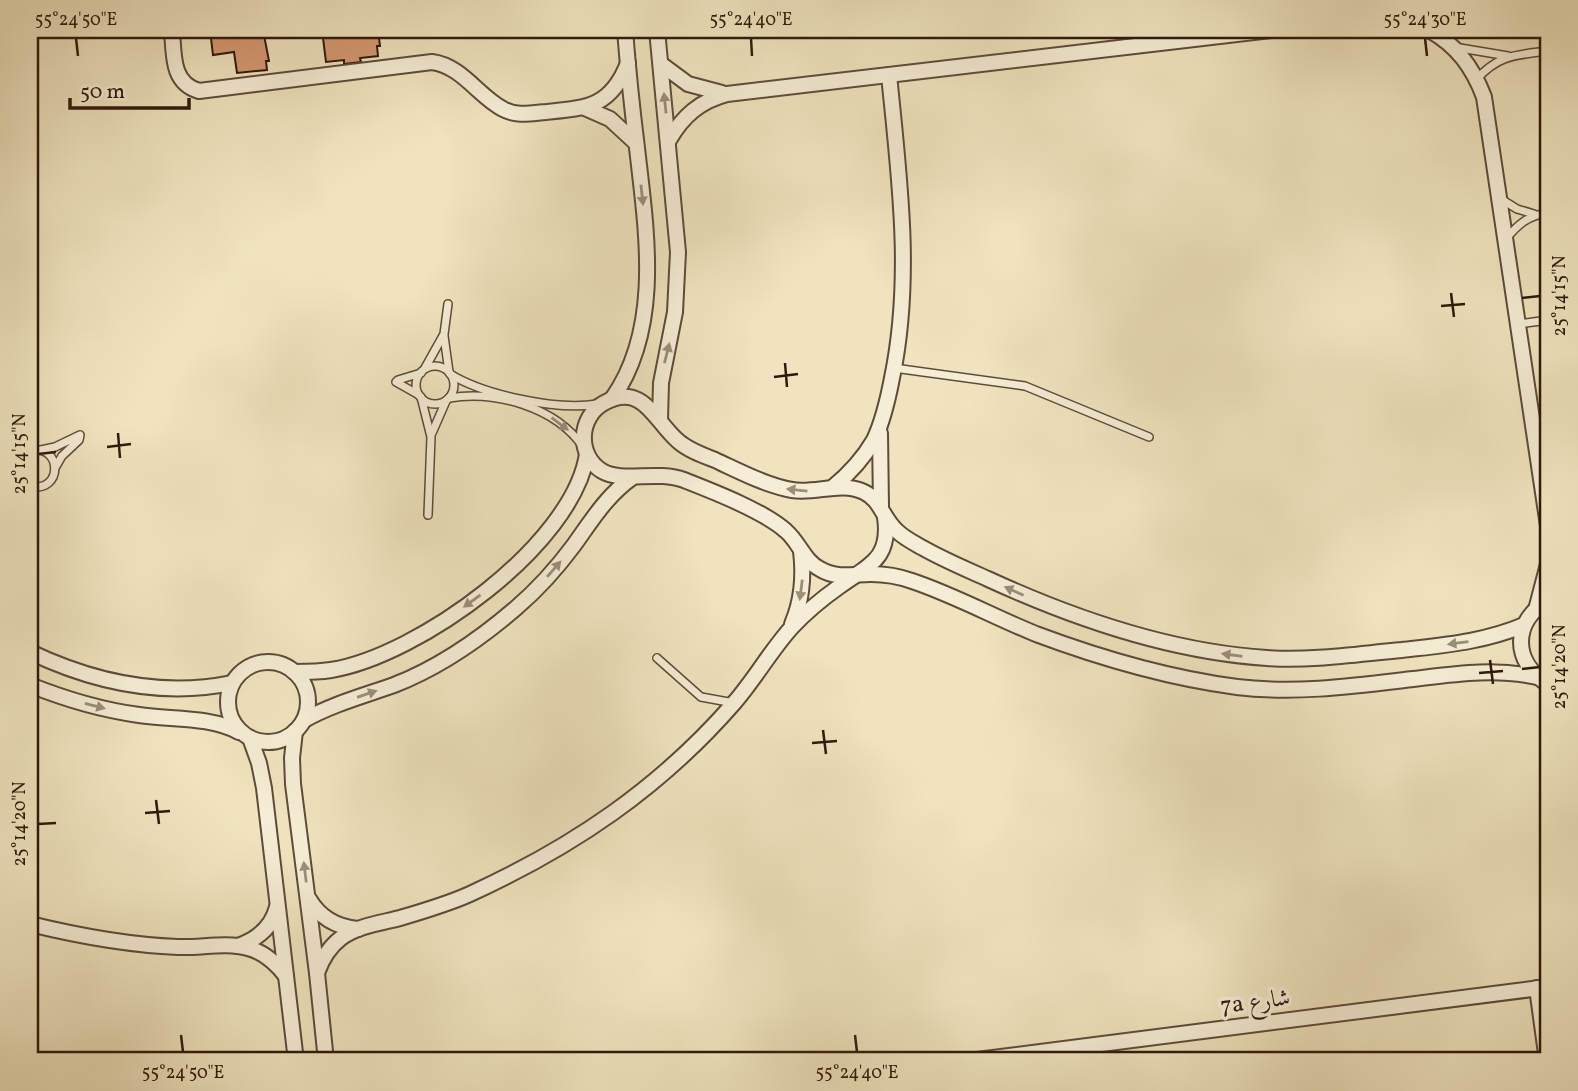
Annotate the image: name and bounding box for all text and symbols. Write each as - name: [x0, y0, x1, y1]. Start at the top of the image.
- text: 55°24'50"E: [35, 8, 117, 33]
- text: 55°24'40"E: [709, 8, 793, 33]
- text: 55°24'30"E: [1383, 8, 1467, 33]
- scale bar: [70, 66, 189, 110]
- text: 50 m: [80, 78, 125, 107]
- one-way arrow: [659, 91, 670, 113]
- one-way arrow: [637, 184, 648, 206]
- text: 25°14'15"N: [1548, 256, 1573, 336]
- one-way arrow: [662, 342, 673, 364]
- text: 25°14'15"N: [8, 414, 33, 494]
- one-way arrow: [551, 416, 569, 431]
- one-way arrow: [786, 484, 808, 495]
- one-way arrow: [546, 561, 561, 578]
- one-way arrow: [795, 580, 806, 602]
- one-way arrow: [1004, 585, 1024, 597]
- one-way arrow: [463, 594, 481, 608]
- text: 25°14'20"N: [1548, 624, 1573, 710]
- one-way arrow: [1447, 638, 1469, 649]
- one-way arrow: [1221, 649, 1243, 660]
- one-way arrow: [356, 688, 377, 699]
- one-way arrow: [84, 701, 106, 712]
- text: 25°14'20"N: [8, 781, 33, 867]
- one-way arrow: [299, 861, 310, 883]
- street label: 7a شارع: [1218, 982, 1292, 1025]
- text: 55°24'50"E: [142, 1061, 224, 1086]
- text: 55°24'40"E: [815, 1061, 899, 1086]

